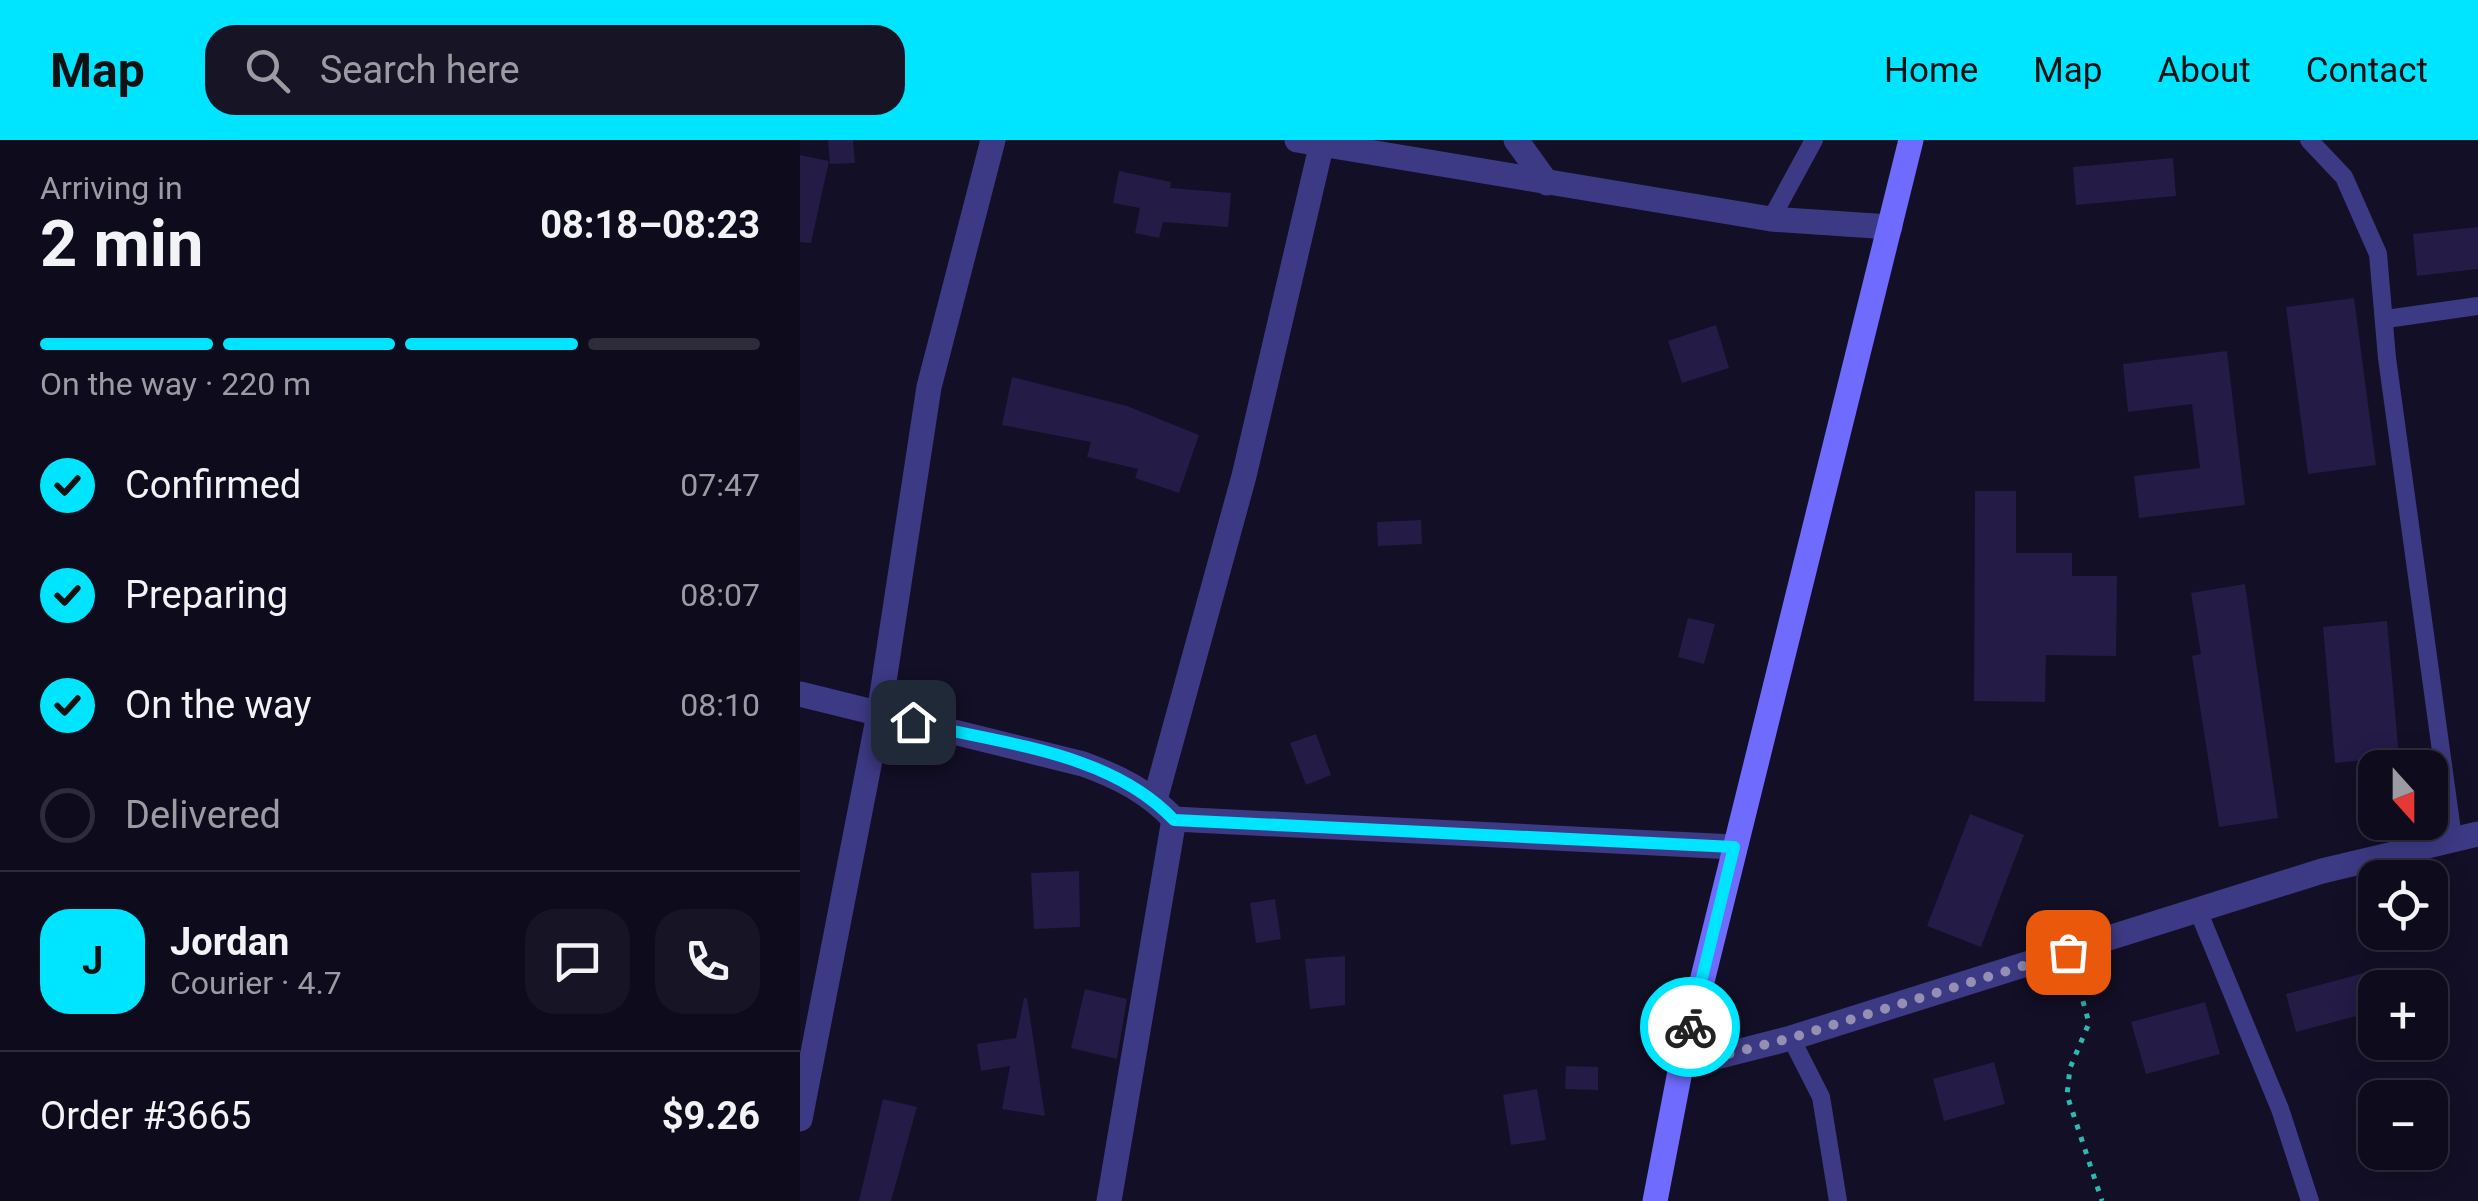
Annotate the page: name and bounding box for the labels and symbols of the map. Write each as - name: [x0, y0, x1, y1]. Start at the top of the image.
- pin: [871, 680, 956, 765]
- north arrow: [2358, 750, 2448, 840]
- pin: [2026, 910, 2111, 995]
- courier: [1640, 977, 1740, 1077]

